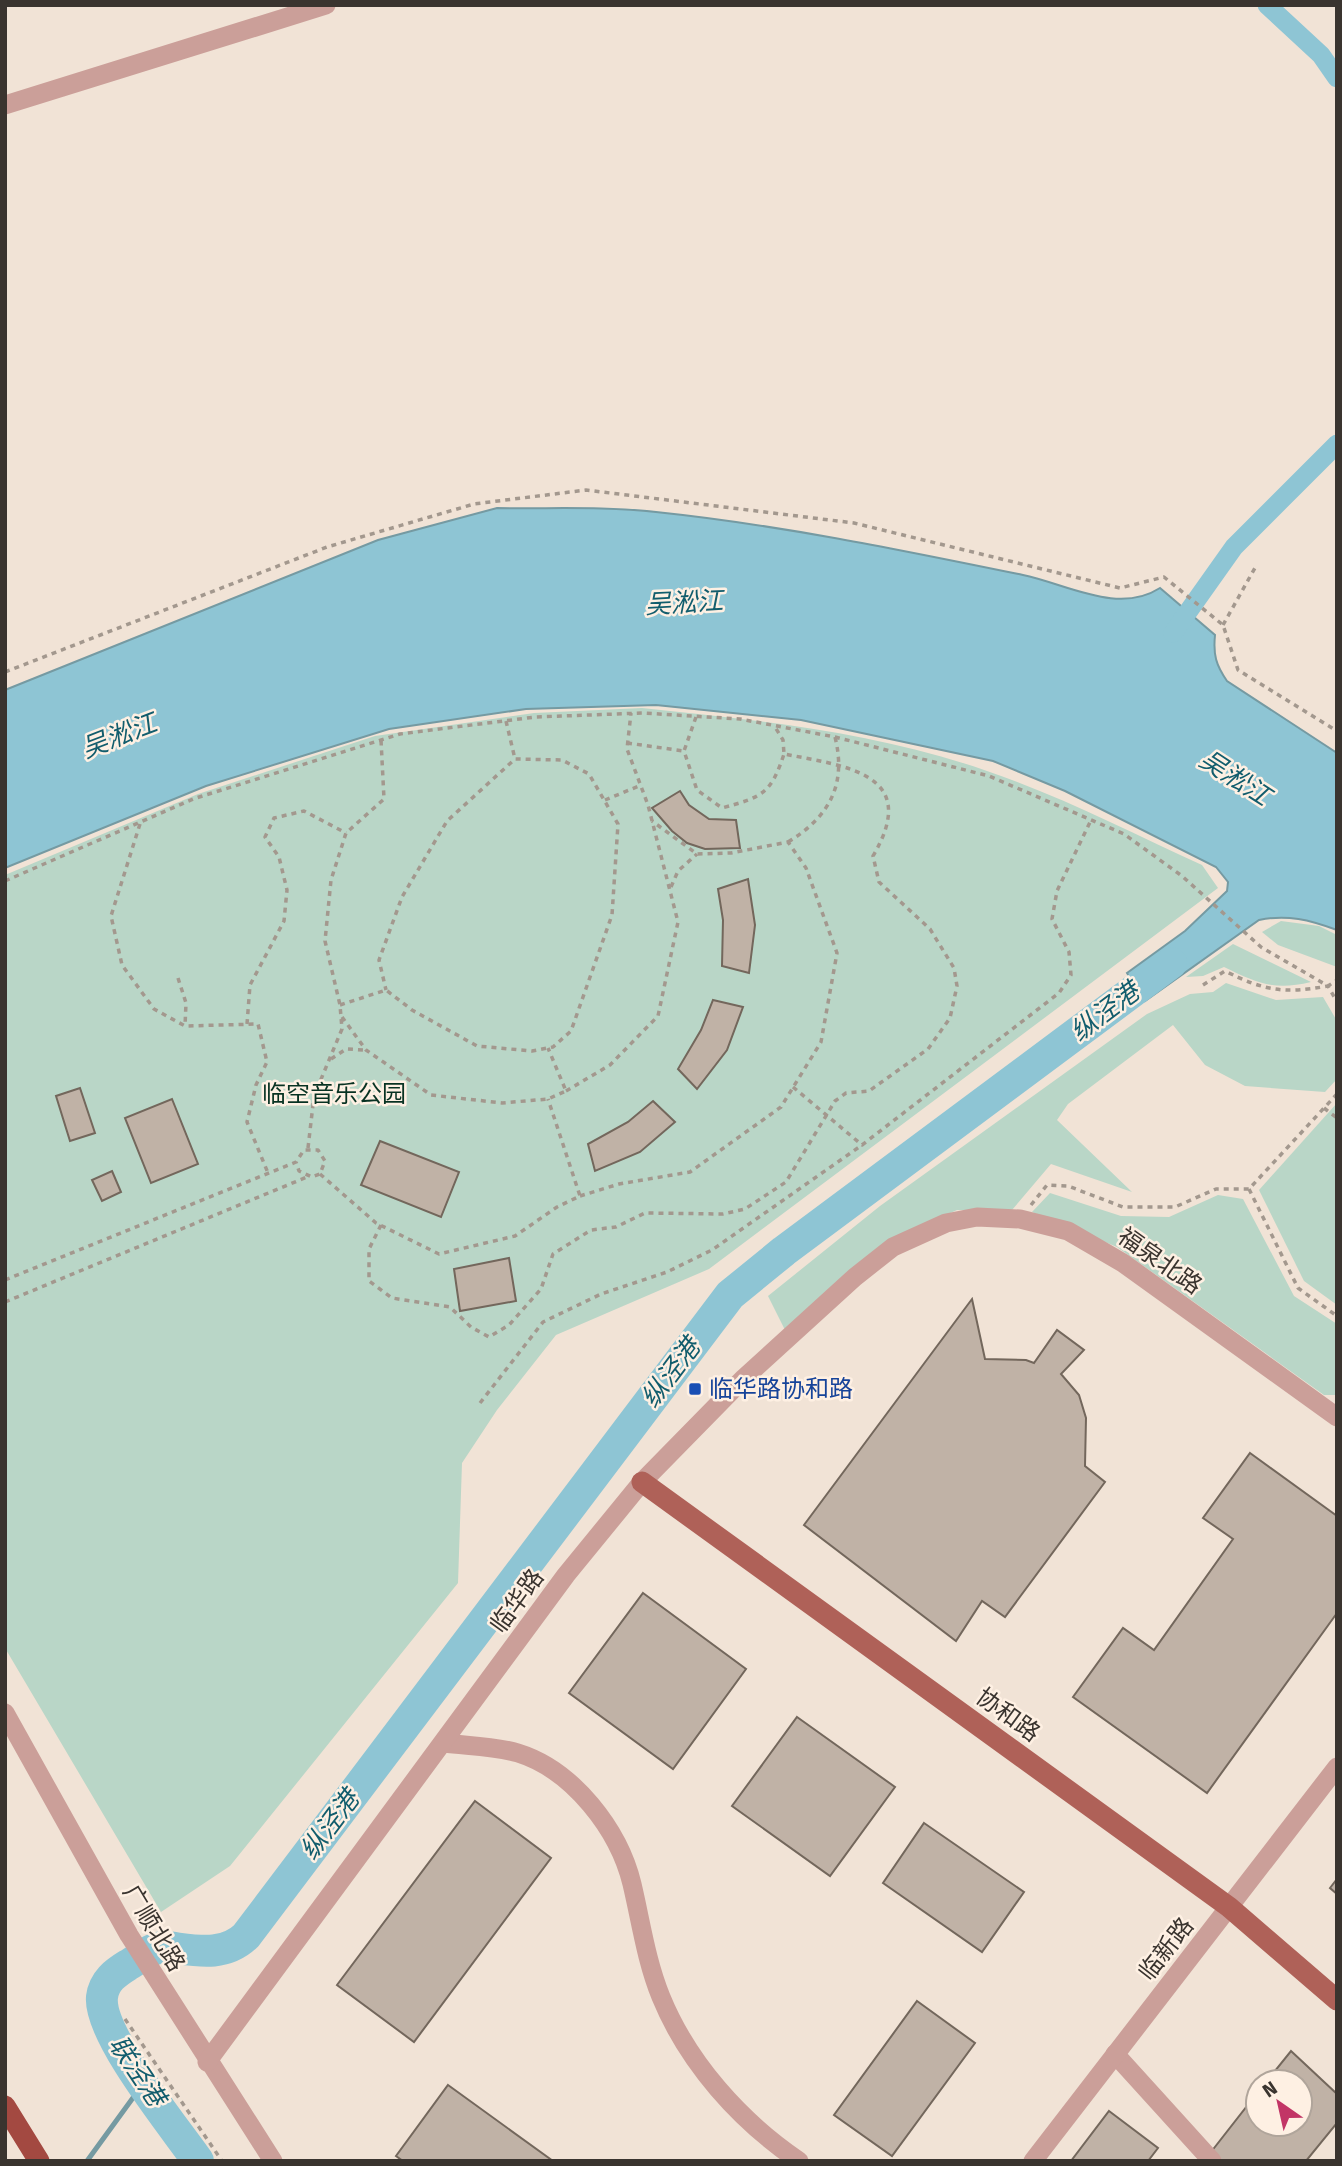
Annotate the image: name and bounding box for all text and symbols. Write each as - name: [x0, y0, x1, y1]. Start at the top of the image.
- water label: 吴淞江: [644, 585, 727, 621]
- water label: 吴淞江: [77, 706, 164, 764]
- water label: 吴淞江: [1194, 744, 1279, 814]
- water label: 纵泾港: [1065, 974, 1149, 1048]
- park label: 临空音乐公园: [262, 1080, 406, 1108]
- street label: 福泉北路: [1113, 1222, 1207, 1300]
- water label: 纵泾港: [635, 1329, 709, 1413]
- place label: 临华路协和路: [709, 1375, 853, 1403]
- marker: 临华路协和路: [687, 1381, 703, 1397]
- street label: 临华路: [485, 1564, 549, 1638]
- street label: 协和路: [971, 1683, 1045, 1747]
- water label: 纵泾港: [294, 1781, 368, 1865]
- street label: 广顺北路: [117, 1880, 191, 1976]
- street label: 临新路: [1133, 1912, 1199, 1986]
- water label: 联泾港: [102, 2030, 174, 2115]
- north arrow: [1244, 2068, 1314, 2138]
- text: N: [1258, 2076, 1281, 2102]

